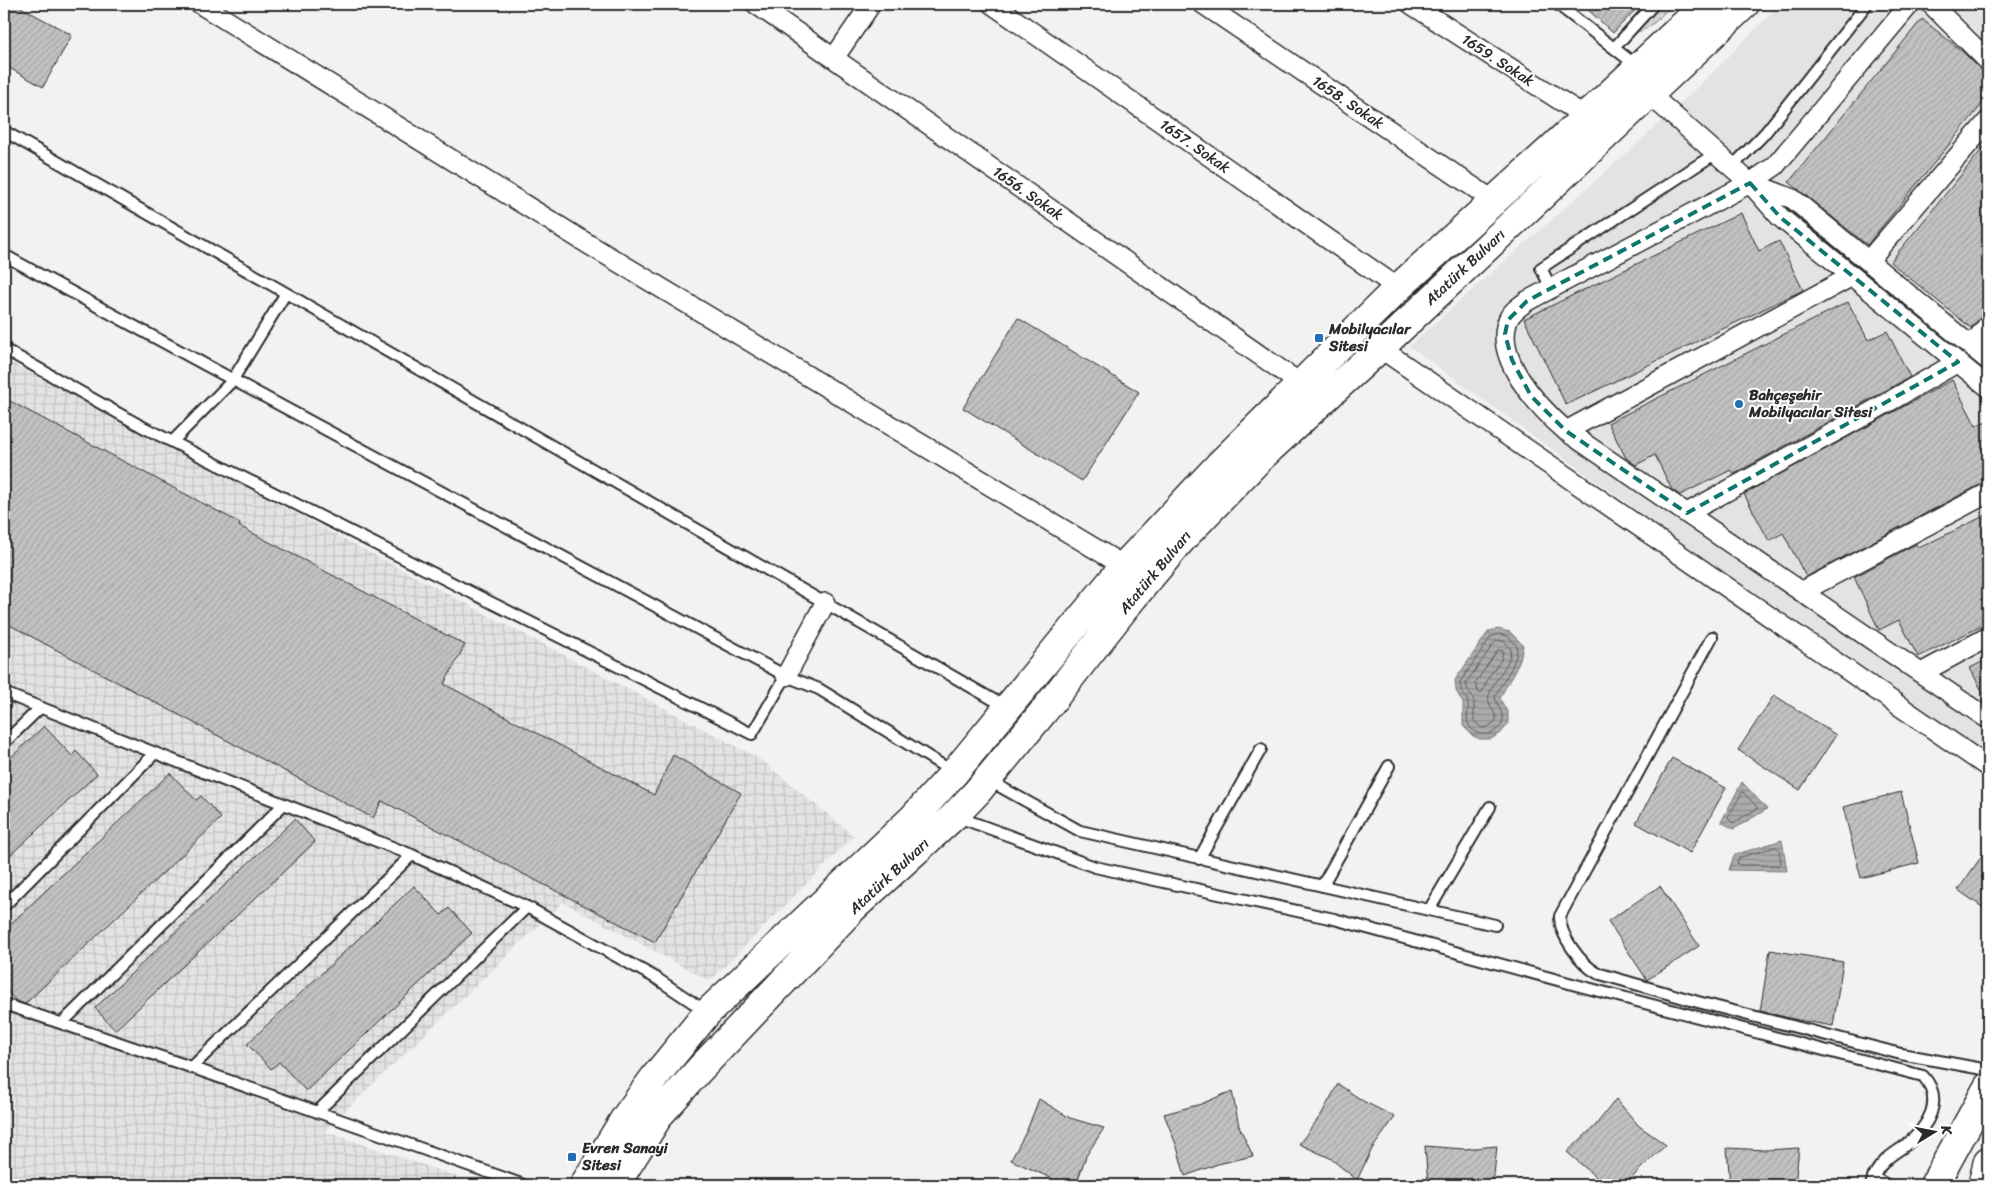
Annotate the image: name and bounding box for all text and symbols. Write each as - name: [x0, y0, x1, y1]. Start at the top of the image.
- street label: 1659. Sokak: [1456, 27, 1540, 93]
- street label: 1658. Sokak: [1307, 68, 1389, 136]
- street label: 1657. Sokak: [1154, 112, 1236, 180]
- street label: 1656. Sokak: [987, 159, 1069, 227]
- street label: Atatürk Bulvarı: [1418, 222, 1512, 312]
- place label: Mobilyacılar Sitesi: [1328, 316, 1412, 359]
- marker: Mobilyacılar Sitesi: [1313, 332, 1325, 344]
- place label: Bahçeşehir Mobilyacılar Sitesi: [1748, 382, 1873, 425]
- marker: Bahçeşehir Mobilyacılar Sitesi: [1733, 398, 1745, 410]
- street label: Atatürk Bulvarı: [1111, 524, 1198, 621]
- street label: Atatürk Bulvarı: [842, 831, 936, 921]
- north arrow: [1910, 1106, 1960, 1156]
- text: K: [1933, 1122, 1960, 1138]
- place label: Evren Sanayi Sitesi: [581, 1135, 669, 1178]
- marker: Evren Sanayi Sitesi: [566, 1151, 578, 1163]

